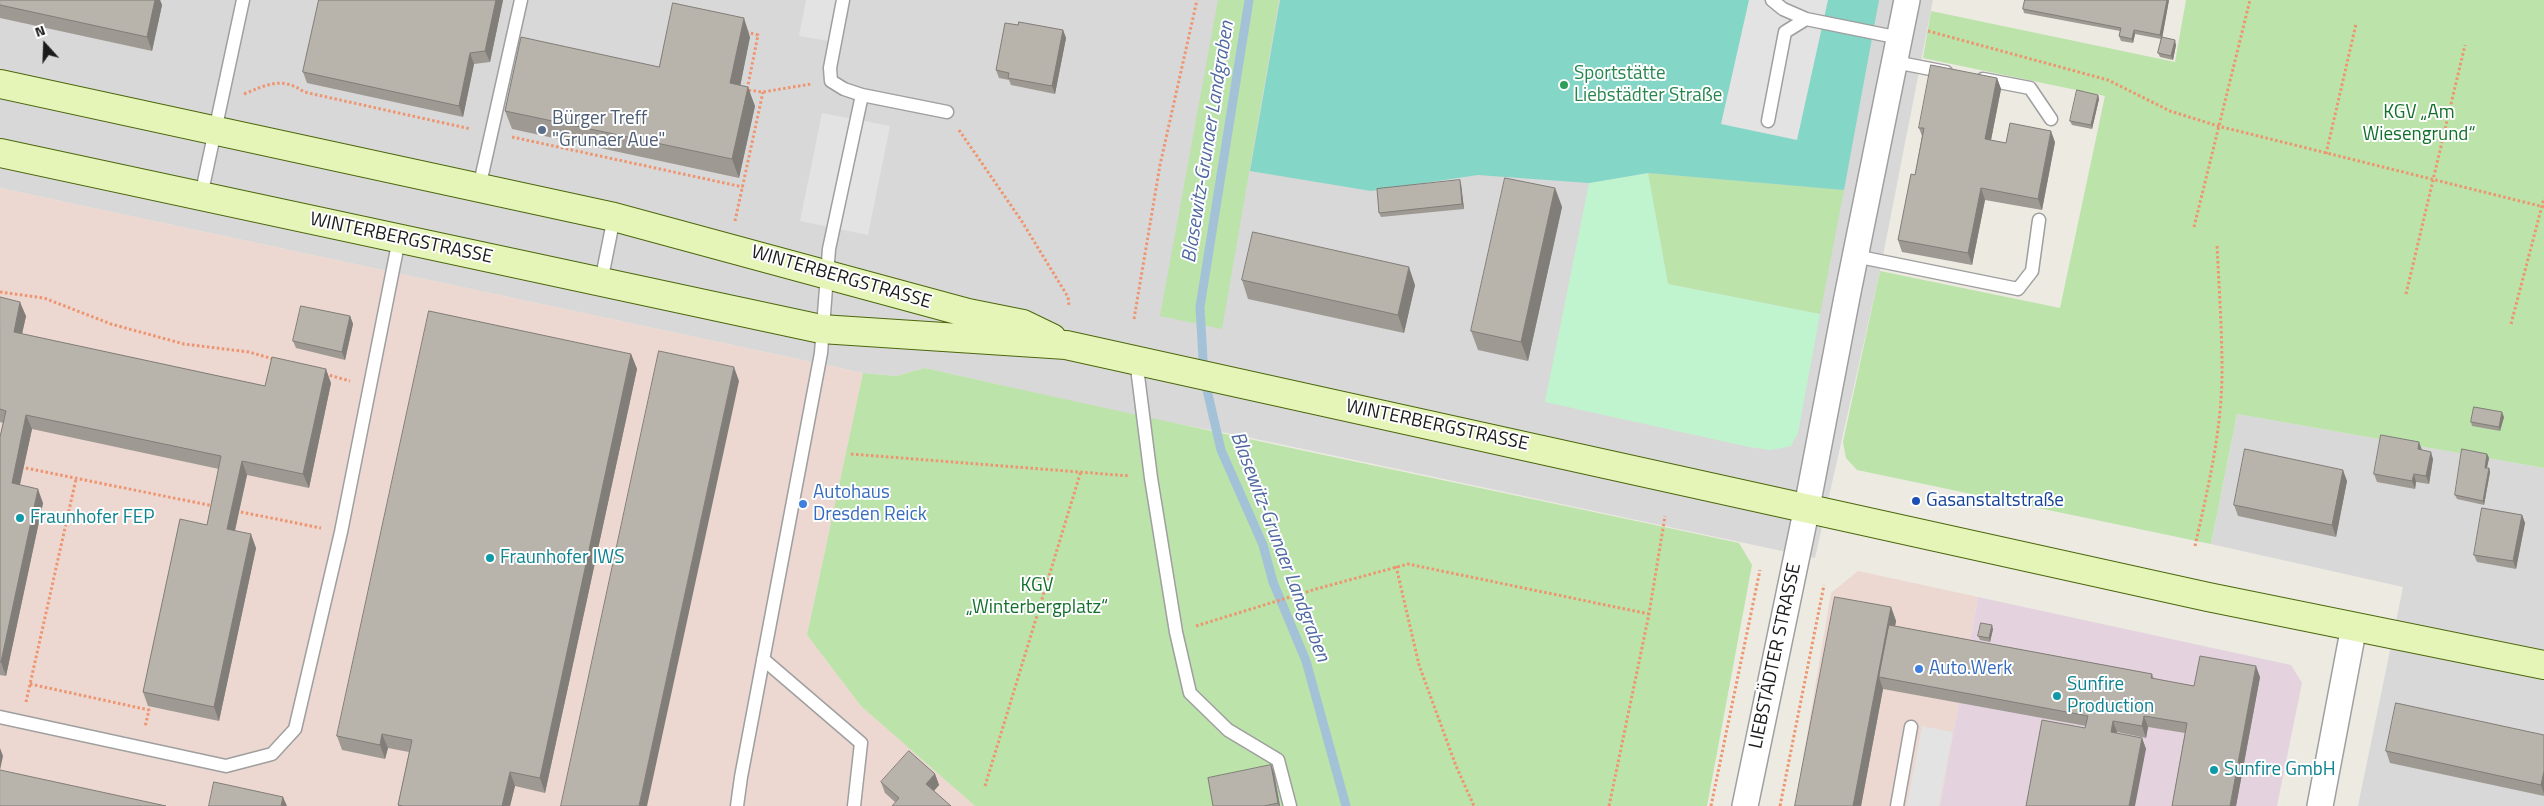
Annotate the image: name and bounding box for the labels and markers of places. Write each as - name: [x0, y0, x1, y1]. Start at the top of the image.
- place label: Sportstätte Liebstädter Straße: [1574, 63, 1722, 107]
- marker: Sportstätte Liebstädter Straße: [1558, 79, 1570, 91]
- place label: Bürger Treff "Grunaer Aue": [552, 108, 665, 152]
- marker: Bürger Treff "Grunaer Aue": [536, 124, 548, 136]
- place label: Autohaus Dresden Reick: [813, 482, 927, 526]
- place label: Gasanstaltstraße: [1926, 490, 2064, 512]
- marker: Gasanstaltstraße: [1910, 495, 1922, 507]
- marker: Autohaus Dresden Reick: [797, 498, 809, 510]
- place label: Fraunhofer FEP: [30, 507, 154, 529]
- marker: Fraunhofer FEP: [14, 512, 26, 524]
- place label: Fraunhofer IWS: [500, 547, 624, 569]
- marker: Fraunhofer IWS: [484, 552, 496, 564]
- place label: Auto.Werk: [1929, 658, 2012, 680]
- marker: Auto.Werk: [1913, 663, 1925, 675]
- place label: Sunfire Production: [2067, 674, 2154, 718]
- marker: Sunfire Production: [2051, 690, 2063, 702]
- place label: Sunfire GmbH: [2224, 759, 2336, 781]
- marker: Sunfire GmbH: [2208, 764, 2220, 776]

